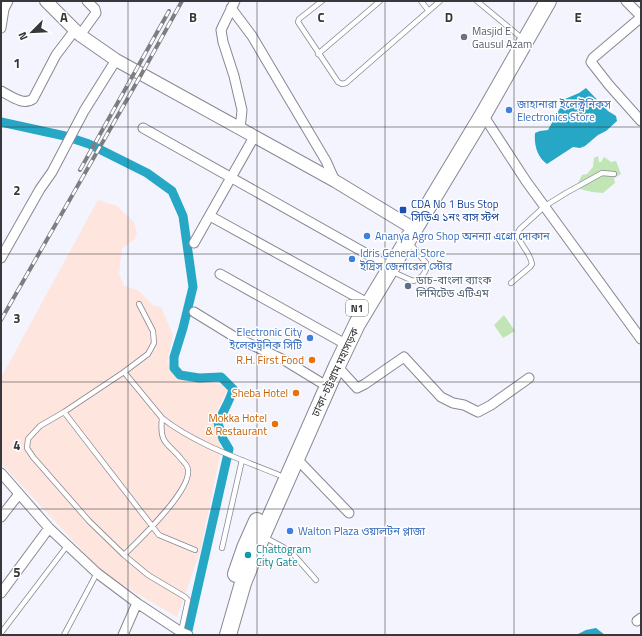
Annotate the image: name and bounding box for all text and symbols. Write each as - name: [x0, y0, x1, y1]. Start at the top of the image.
- text: A: [60, 7, 68, 27]
- text: B: [189, 7, 197, 27]
- text: C: [317, 7, 325, 27]
- text: D: [445, 7, 453, 27]
- text: E: [574, 7, 582, 27]
- north arrow: [12, 12, 52, 52]
- place label: Masjid E Gausul Azam: [472, 23, 532, 52]
- text: N: [14, 29, 32, 43]
- marker: Masjid E Gausul Azam: [459, 32, 469, 42]
- text: 1: [13, 53, 21, 73]
- place label: জাহানারা ইলেক্ট্রনিকস Electronics Store: [516, 96, 611, 125]
- marker: জাহানারা ইলেক্ট্রনিকস Electronics Store: [504, 105, 514, 115]
- text: 2: [13, 180, 21, 200]
- place label: CDA No 1 Bus Stop সিডিএ ১নং বাস স্টপ: [410, 196, 499, 225]
- marker: CDA No 1 Bus Stop সিডিএ ১নং বাস স্টপ: [398, 205, 408, 215]
- place label: Ananya Agro Shop অনন্যা এগ্রো দোকান: [375, 228, 550, 244]
- marker: Ananya Agro Shop অনন্যা এগ্রো দোকান: [362, 231, 372, 241]
- place label: Idris General Store ইদ্রিস জেনারেল স্টোর: [359, 245, 453, 274]
- marker: Idris General Store ইদ্রিস জেনারেল স্টোর: [347, 254, 357, 264]
- place label: ডাচ-বাংলা ব্যাংক লিমিটেড এটিএম: [415, 272, 491, 301]
- marker: ডাচ-বাংলা ব্যাংক লিমিটেড এটিএম: [403, 281, 413, 291]
- road number: N1: [346, 300, 368, 316]
- text: 3: [13, 308, 21, 328]
- place label: Electronic City ইলেকট্রনিক সিটি: [229, 324, 303, 353]
- street label: ঢাকা-চট্টগ্রাম মহাসড়ক: [307, 325, 363, 420]
- marker: Electronic City ইলেকট্রনিক সিটি: [305, 333, 315, 343]
- place label: R.H. First Food: [236, 352, 304, 368]
- marker: R.H. First Food: [307, 355, 317, 365]
- place label: Sheba Hotel: [232, 385, 288, 401]
- marker: Sheba Hotel: [291, 388, 301, 398]
- place label: Mokka Hotel & Restaurant: [205, 410, 267, 439]
- marker: Mokka Hotel & Restaurant: [270, 419, 280, 429]
- text: 4: [13, 435, 21, 455]
- place label: Walton Plaza ওয়ালটন প্লাজা: [298, 523, 426, 539]
- marker: Walton Plaza ওয়ালটন প্লাজা: [285, 526, 295, 536]
- place label: Chattogram City Gate: [256, 541, 311, 570]
- marker: Chattogram City Gate: [243, 550, 253, 560]
- text: 5: [13, 562, 21, 582]

